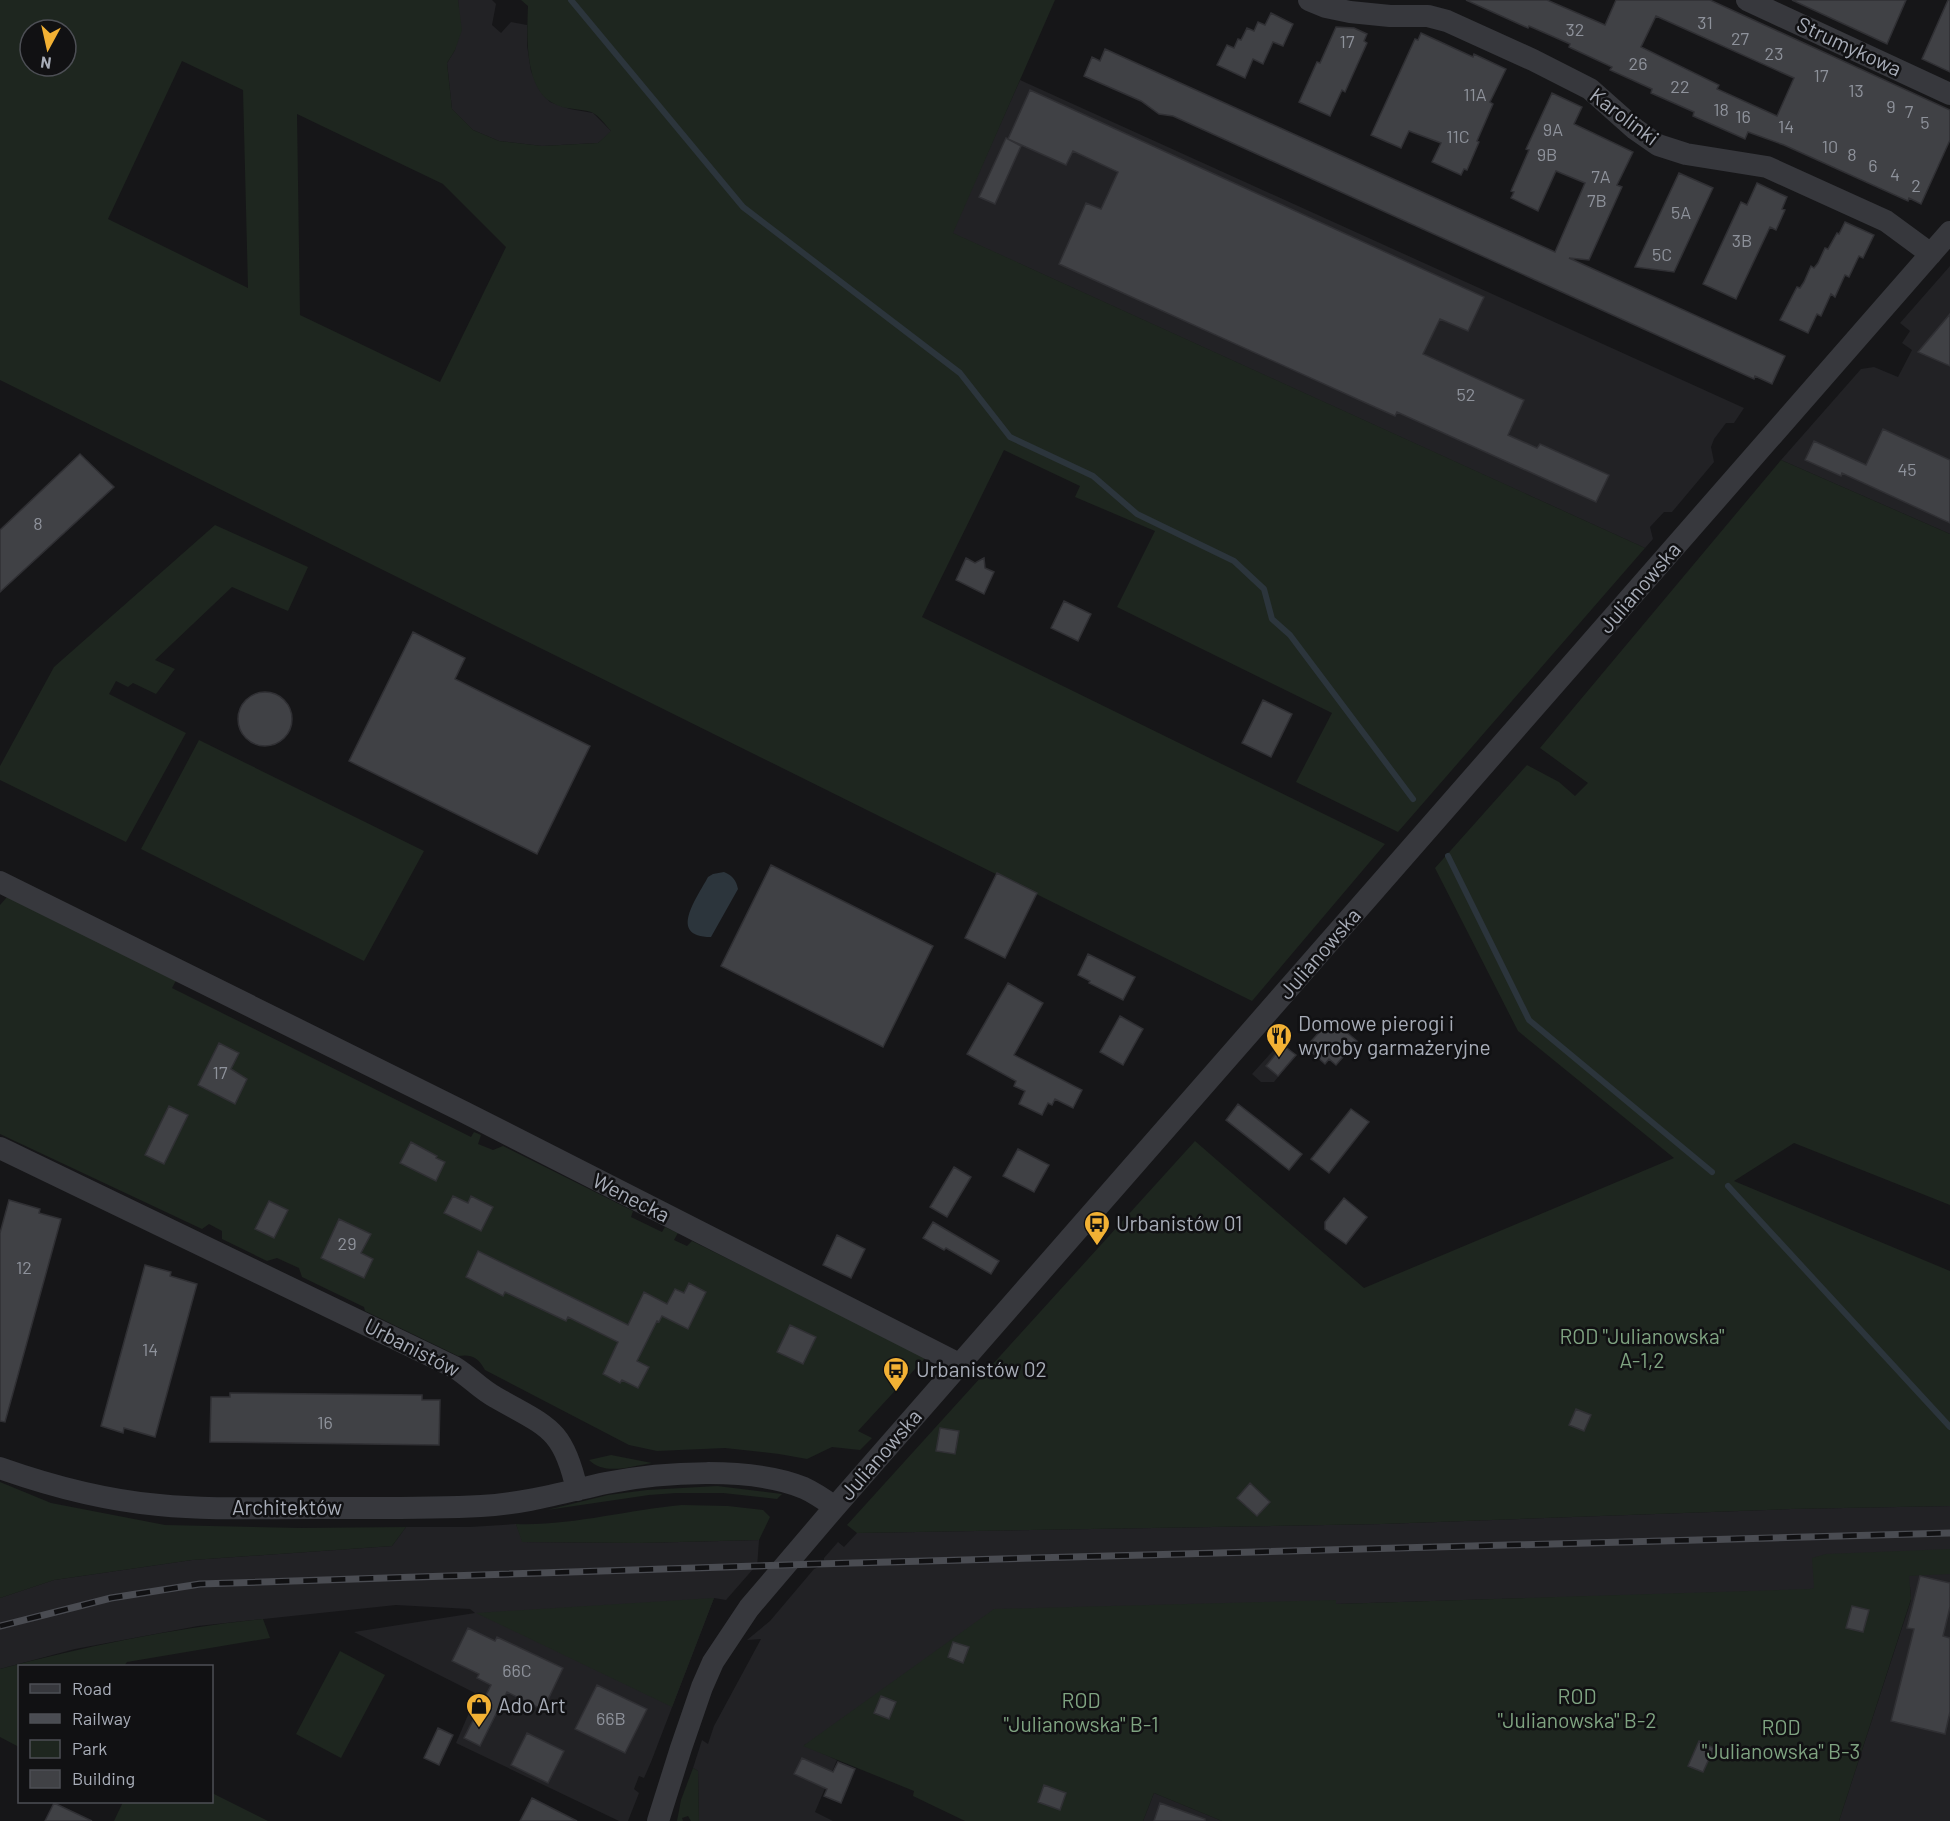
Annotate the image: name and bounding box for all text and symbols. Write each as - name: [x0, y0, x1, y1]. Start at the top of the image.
- house number: 31: [1697, 11, 1713, 33]
- street label: Strumykowa: [1793, 11, 1906, 81]
- north arrow: [18, 18, 78, 78]
- house number: 32: [1566, 18, 1584, 40]
- house number: 27: [1731, 27, 1750, 49]
- house number: 17: [1340, 30, 1355, 52]
- house number: 23: [1765, 42, 1783, 64]
- house number: 26: [1629, 52, 1647, 74]
- text: N: [39, 53, 52, 73]
- house number: 17: [1814, 64, 1829, 86]
- house number: 22: [1670, 75, 1690, 97]
- house number: 13: [1848, 79, 1864, 101]
- street label: Karolinki: [1585, 82, 1664, 150]
- house number: 11A: [1463, 83, 1487, 105]
- house number: 9: [1886, 95, 1896, 117]
- house number: 18: [1713, 98, 1729, 120]
- house number: 7: [1905, 100, 1914, 122]
- house number: 16: [1735, 105, 1751, 127]
- house number: 5: [1920, 111, 1930, 133]
- house number: 14: [1778, 115, 1794, 137]
- house number: 9A: [1543, 118, 1563, 140]
- house number: 11C: [1446, 125, 1470, 147]
- house number: 10: [1822, 135, 1838, 157]
- house number: 9B: [1537, 143, 1557, 165]
- house number: 8: [1847, 143, 1857, 165]
- house number: 6: [1868, 154, 1878, 176]
- house number: 4: [1890, 163, 1900, 185]
- house number: 7A: [1591, 165, 1611, 187]
- house number: 2: [1911, 174, 1921, 196]
- house number: 7B: [1587, 189, 1607, 211]
- house number: 5A: [1671, 201, 1691, 223]
- house number: 3B: [1732, 229, 1752, 251]
- house number: 5C: [1652, 243, 1672, 265]
- house number: 52: [1457, 383, 1475, 405]
- house number: 45: [1897, 458, 1917, 480]
- house number: 8: [33, 512, 43, 534]
- street label: Julianowska: [1593, 536, 1685, 638]
- street label: Julianowska: [1273, 902, 1365, 1004]
- place label: Domowe pierogi i wyroby garmażeryjne: [1298, 1010, 1491, 1059]
- restaurant icon: Domowe pierogi i wyroby garmażeryjne: [1264, 1021, 1294, 1059]
- house number: 17: [213, 1061, 228, 1083]
- street label: Wenecka: [589, 1167, 674, 1227]
- bus stop icon: Urbanistów 01: [1082, 1209, 1112, 1247]
- place label: Urbanistów 01: [1116, 1210, 1242, 1235]
- house number: 29: [337, 1232, 357, 1254]
- house number: 12: [16, 1256, 32, 1278]
- street label: Urbanistów: [361, 1312, 464, 1381]
- park label: ROD "Julianowska" A-1,2: [1559, 1323, 1725, 1372]
- house number: 14: [142, 1338, 158, 1360]
- bus stop icon: Urbanistów 02: [881, 1355, 911, 1393]
- place label: Urbanistów 02: [916, 1356, 1047, 1381]
- street label: Julianowska: [834, 1403, 926, 1505]
- house number: 16: [317, 1411, 333, 1433]
- street label: Architektów: [232, 1494, 342, 1519]
- house number: 66C: [502, 1659, 532, 1681]
- legend: [18, 1665, 213, 1803]
- text: Road: [72, 1677, 112, 1699]
- park label: ROD "Julianowska" B-2: [1498, 1683, 1656, 1732]
- park label: ROD "Julianowska" B-1: [1003, 1687, 1159, 1736]
- shop icon: Ado Art: [464, 1691, 494, 1729]
- place label: Ado Art: [498, 1692, 566, 1717]
- text: Railway: [72, 1707, 131, 1729]
- house number: 66B: [596, 1707, 626, 1729]
- park label: ROD "Julianowska" B-3: [1702, 1714, 1860, 1763]
- text: Park: [72, 1737, 107, 1759]
- text: Building: [72, 1767, 135, 1789]

